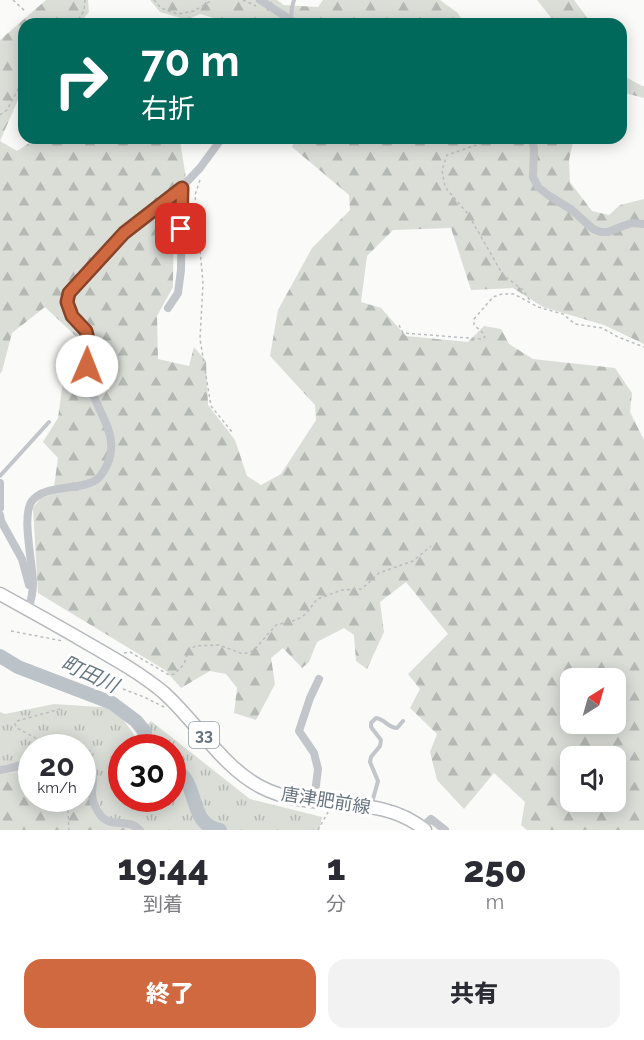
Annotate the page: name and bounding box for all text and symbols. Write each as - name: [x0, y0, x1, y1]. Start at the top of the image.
- text: 70 m: [141, 37, 240, 86]
- icon: right: [42, 42, 120, 120]
- text: 右折: [141, 93, 195, 124]
- pin: [155, 203, 206, 254]
- icon: arrive: [164, 212, 197, 245]
- position arrow: [55, 334, 119, 398]
- water label: 町田川: [58, 650, 124, 698]
- north arrow: [560, 668, 626, 734]
- map controls: [560, 668, 626, 812]
- road number: 33: [189, 722, 219, 748]
- speed limit sign: 30: [108, 734, 186, 812]
- button: sound: [560, 746, 626, 812]
- text: 20: [39, 748, 75, 783]
- text: km/h: [37, 779, 77, 797]
- street label: 唐津肥前線: [280, 783, 372, 817]
- text: 19:44: [117, 846, 209, 888]
- text: 1: [327, 846, 345, 888]
- text: 250: [464, 848, 527, 890]
- text: m: [486, 890, 504, 914]
- text: 到着: [143, 892, 183, 916]
- text: 分: [326, 892, 346, 916]
- button: 終了: [24, 959, 316, 1028]
- button: 共有: [328, 959, 620, 1028]

